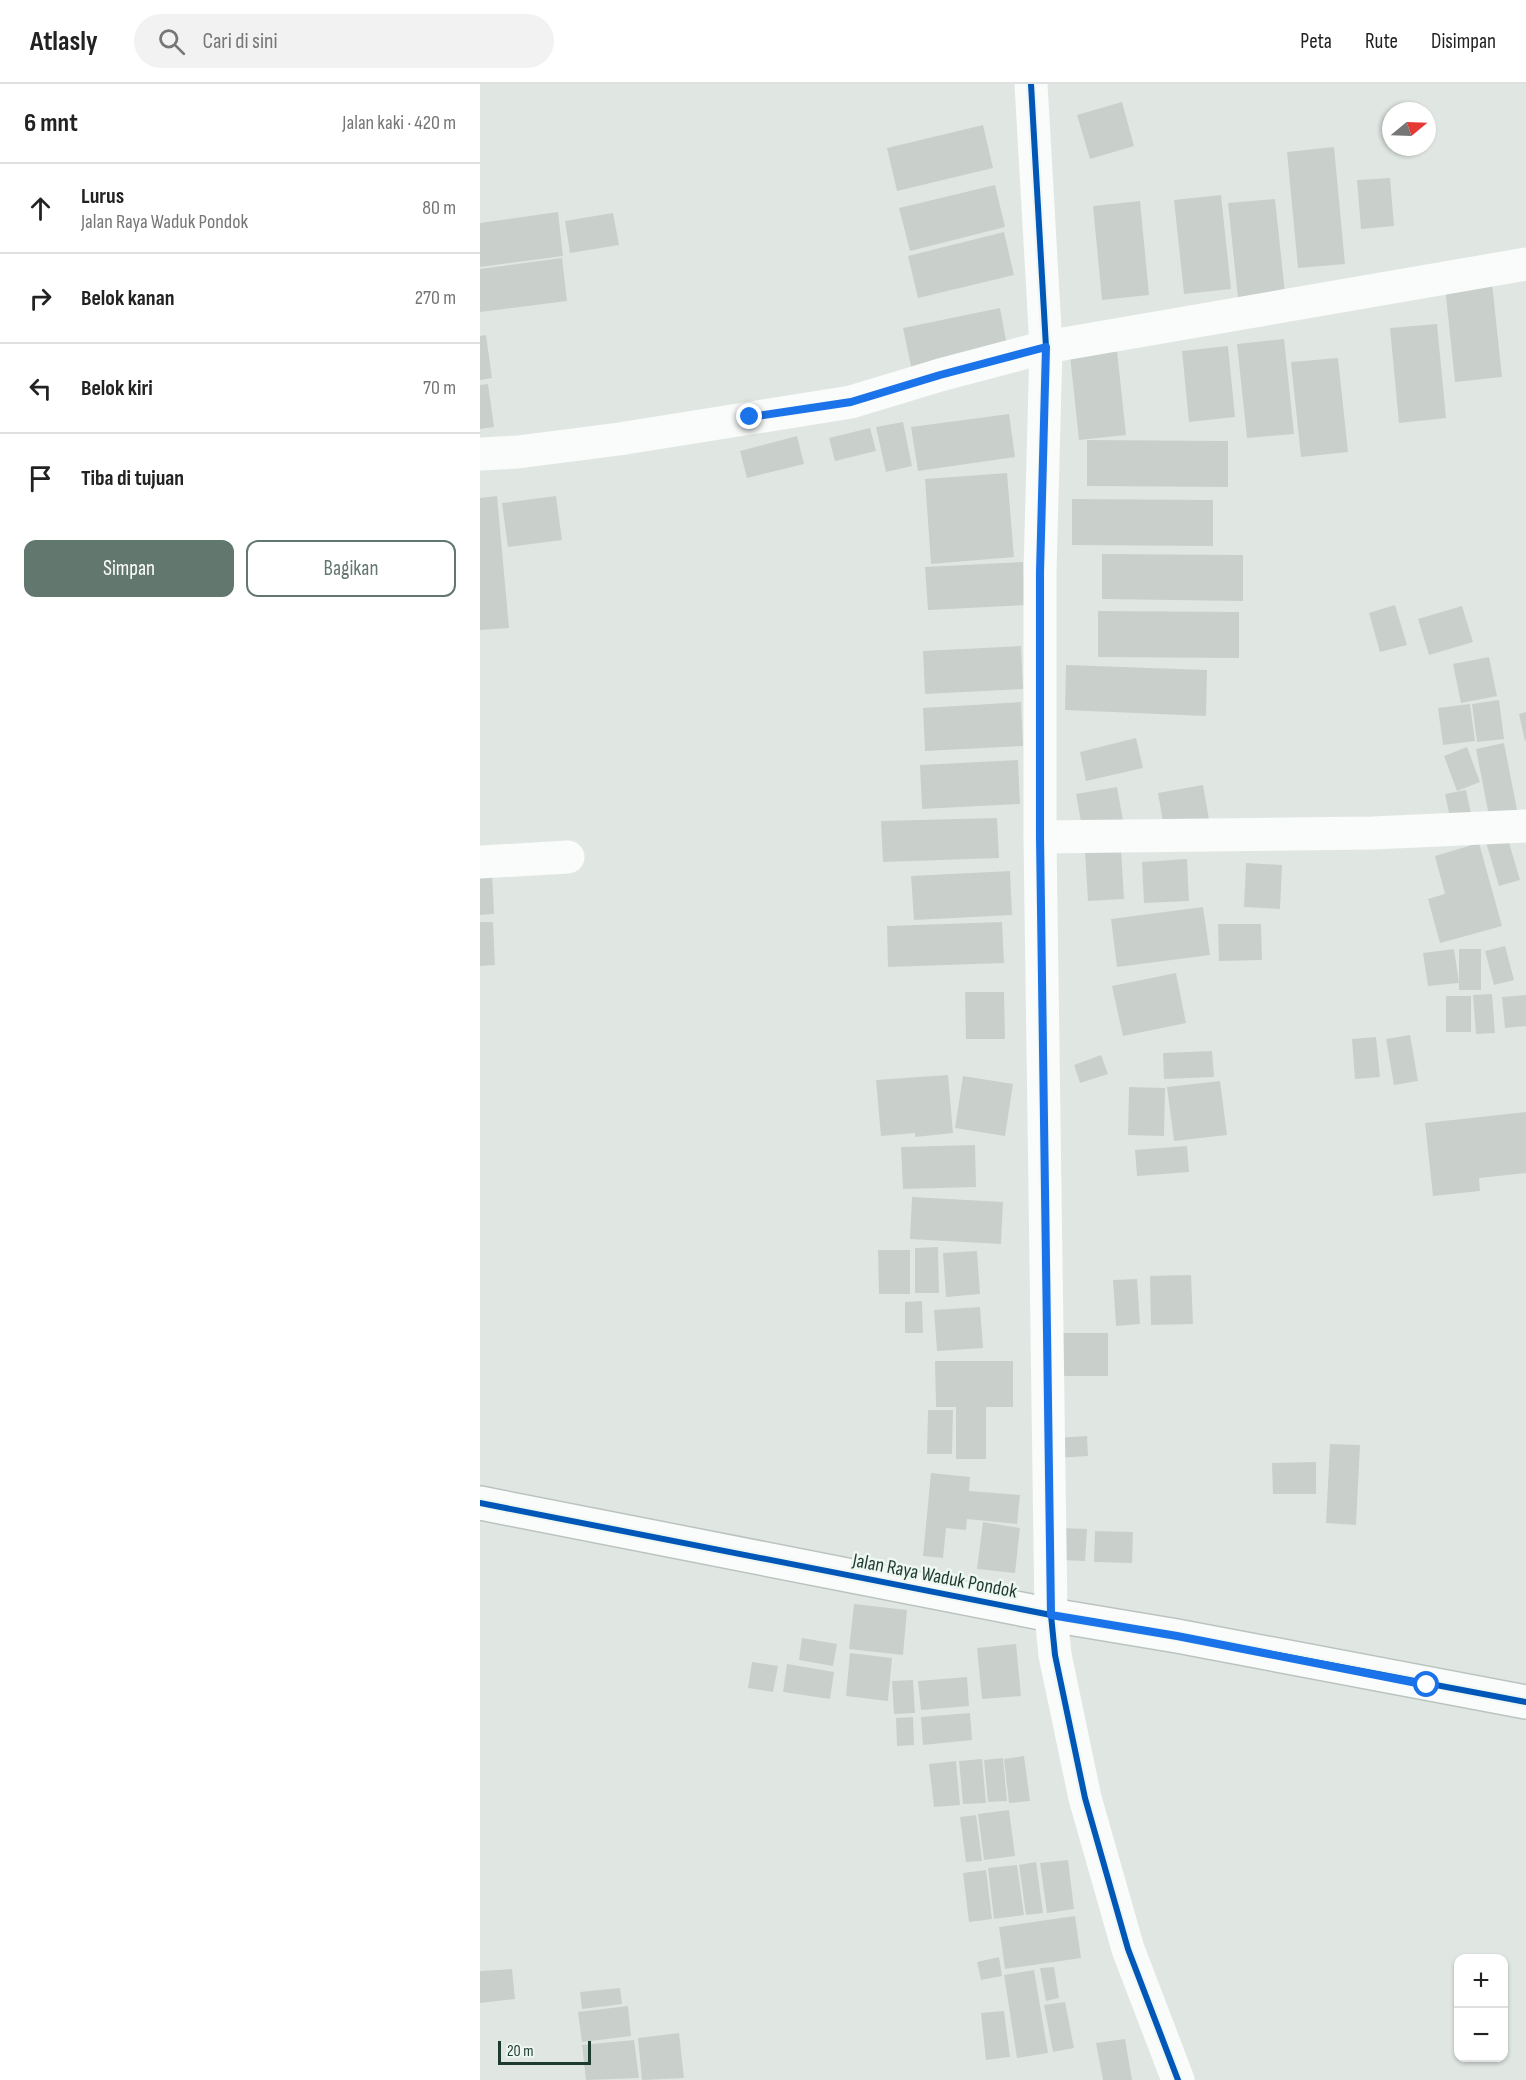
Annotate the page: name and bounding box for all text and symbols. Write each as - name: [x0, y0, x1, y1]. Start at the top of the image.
- search box: [134, 14, 554, 68]
- text: Atlasly: [30, 25, 98, 58]
- icon: search: [155, 25, 188, 58]
- text: Cari di sini: [203, 28, 278, 55]
- text: Peta: [1300, 29, 1332, 54]
- text: Rute: [1365, 29, 1398, 54]
- text: Disimpan: [1431, 29, 1496, 54]
- north arrow: [1382, 102, 1436, 156]
- text: 6 mnt: [24, 108, 78, 139]
- text: Jalan kaki · 420 m: [342, 111, 456, 135]
- text: Lurus: [81, 183, 124, 210]
- icon: ahead: [24, 192, 57, 225]
- text: 80 m: [422, 196, 456, 220]
- text: Jalan Raya Waduk Pondok: [81, 210, 248, 234]
- icon: right: [24, 282, 57, 315]
- text: Belok kanan: [81, 285, 174, 312]
- text: 270 m: [415, 286, 456, 310]
- icon: left: [24, 372, 57, 405]
- text: Belok kiri: [81, 375, 153, 402]
- text: 70 m: [423, 376, 456, 400]
- route end: [736, 403, 762, 429]
- icon: arrive: [24, 462, 57, 495]
- text: Tiba di tujuan: [81, 465, 184, 492]
- button: Simpan: [24, 540, 234, 597]
- button: Bagikan: [246, 540, 456, 597]
- street label: Jalan Raya Waduk Pondok: [850, 1548, 1019, 1604]
- route start: [1413, 1671, 1439, 1697]
- map controls: [1454, 1954, 1508, 2062]
- button: +: [1454, 1954, 1508, 2008]
- button: −: [1454, 2008, 1508, 2062]
- scale bar: [498, 2038, 591, 2066]
- text: 20 m: [507, 2042, 534, 2061]

